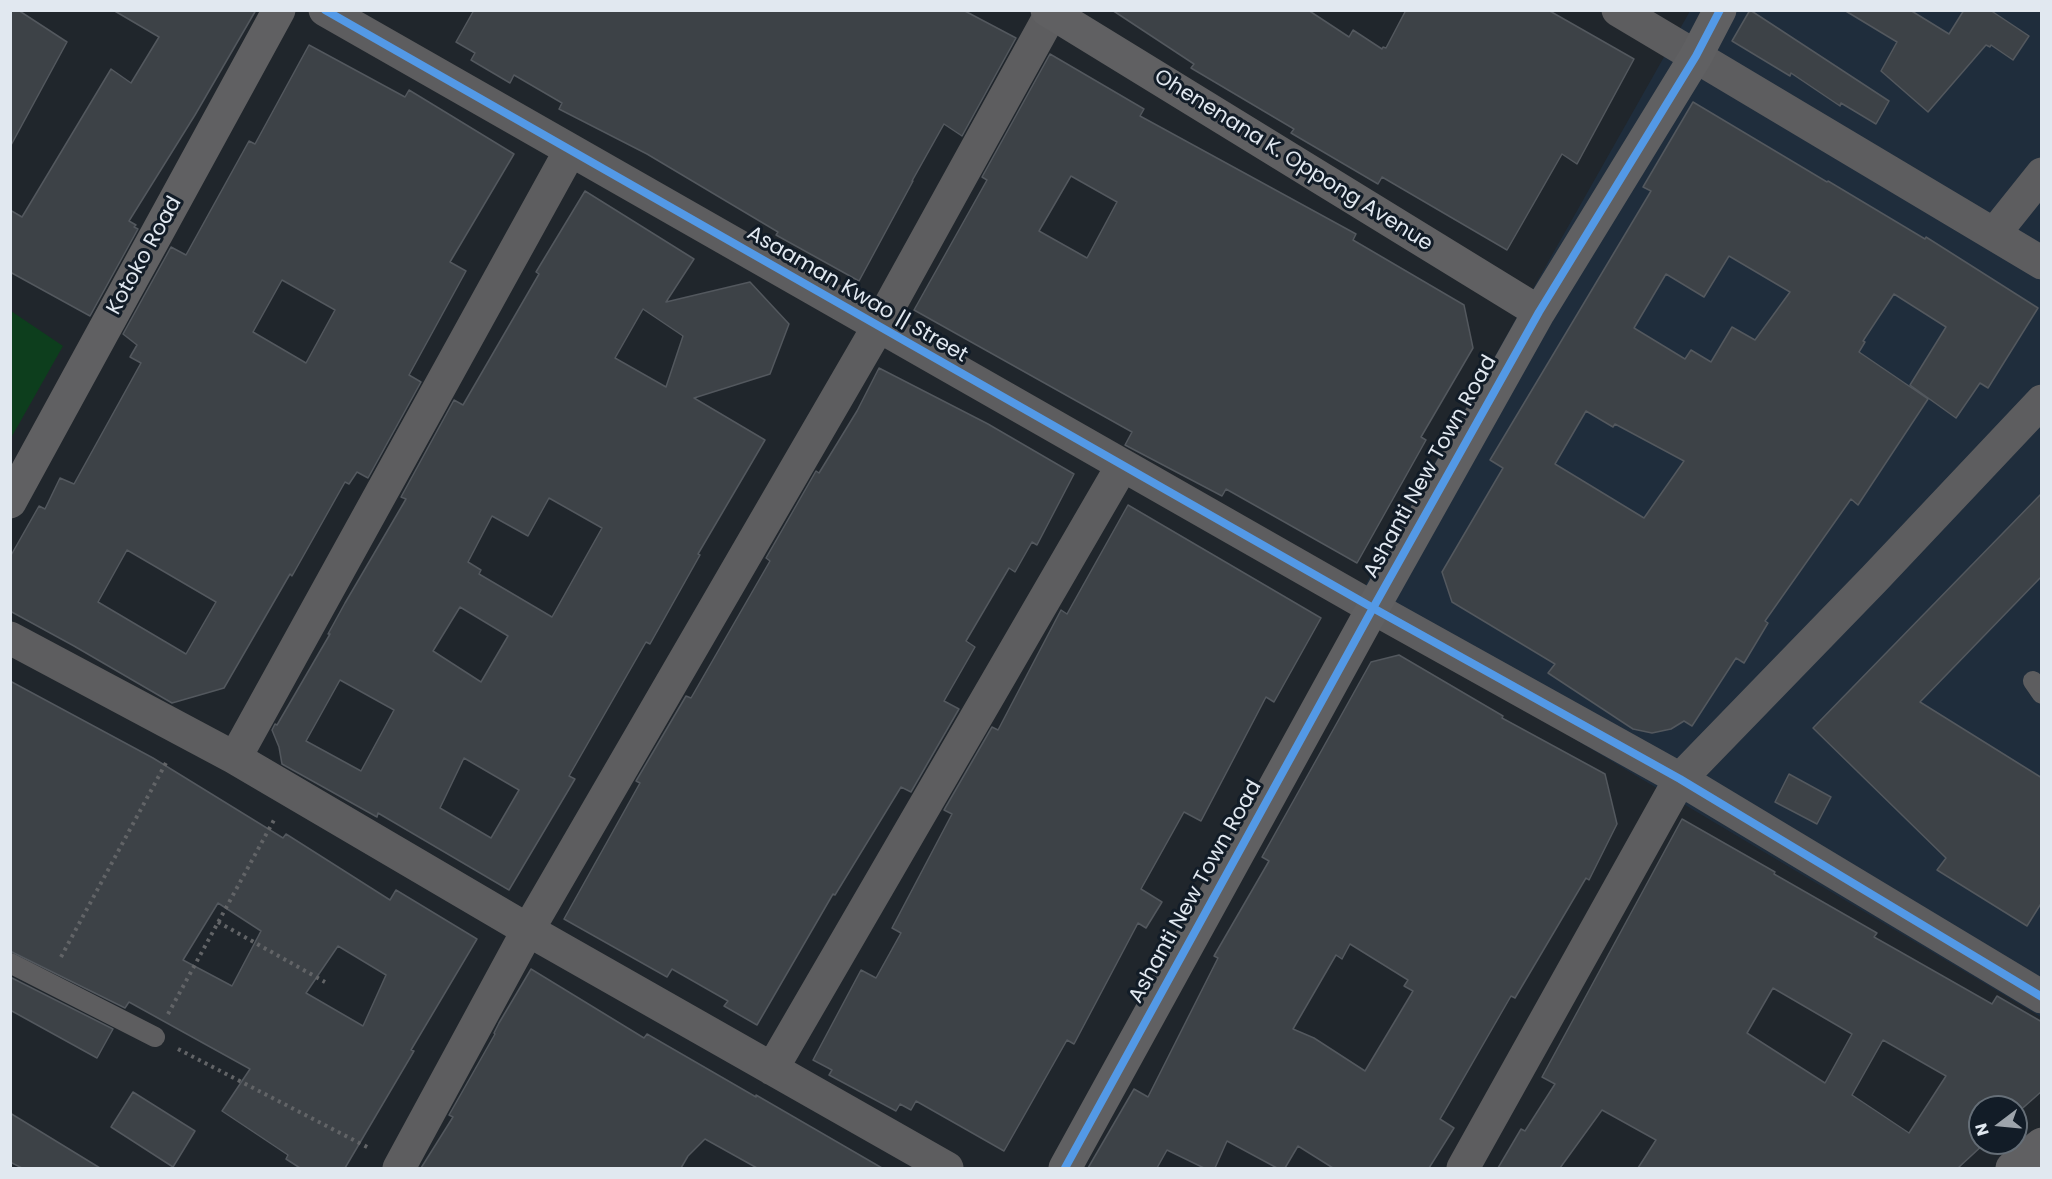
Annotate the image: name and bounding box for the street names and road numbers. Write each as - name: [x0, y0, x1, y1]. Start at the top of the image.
- street label: Ohenenana K. Oppong Avenue: [1149, 65, 1437, 257]
- street label: Kotoko Road: [102, 192, 188, 320]
- street label: Asaaman Kwao || Street: [742, 221, 972, 369]
- street label: Ashanti New Town Road: [1359, 351, 1503, 583]
- street label: Ashanti New Town Road: [1124, 776, 1268, 1008]

